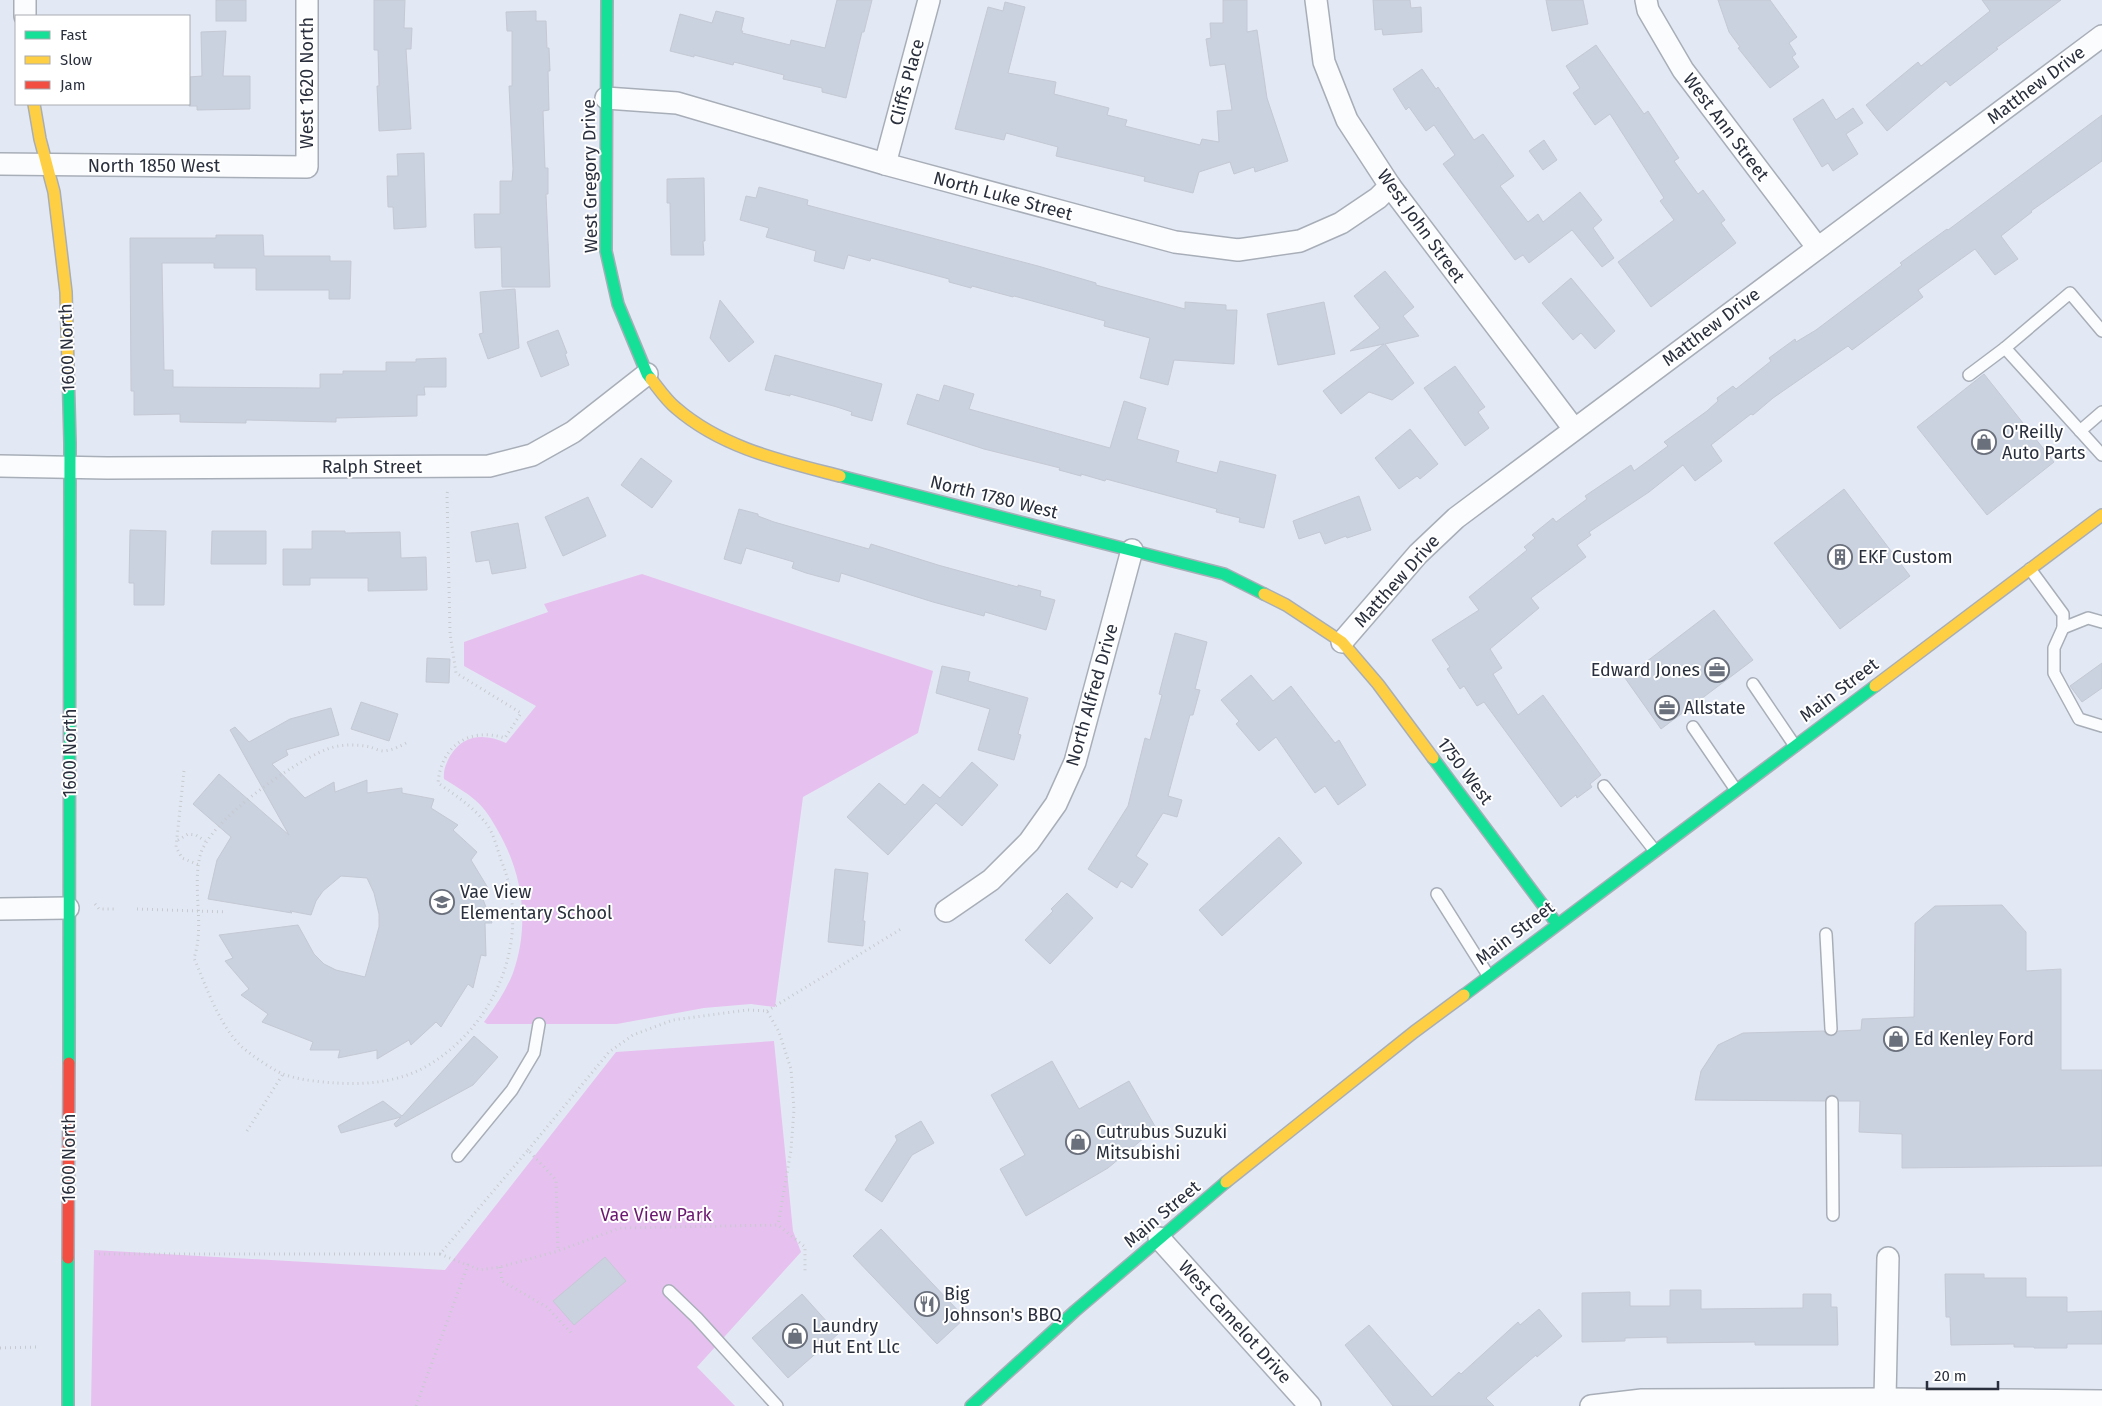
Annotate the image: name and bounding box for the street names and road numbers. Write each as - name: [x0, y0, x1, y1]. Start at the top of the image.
- street label: West 1620 North: [296, 17, 318, 149]
- street label: Cliffs Place: [885, 36, 929, 128]
- street label: Matthew Drive: [1983, 41, 2089, 129]
- street label: West Ann Street: [1678, 69, 1774, 186]
- street label: West Gregory Drive: [578, 99, 602, 253]
- street label: North 1850 West: [88, 155, 221, 177]
- street label: West John Street: [1372, 165, 1470, 287]
- street label: North Luke Street: [931, 167, 1075, 225]
- street label: Matthew Drive: [1658, 283, 1764, 371]
- street label: 1600 North: [54, 303, 80, 393]
- street label: Ralph Street: [322, 456, 423, 478]
- street label: North 1780 West: [928, 470, 1061, 524]
- street label: Matthew Drive: [1350, 530, 1444, 632]
- street label: North Alfred Drive: [1061, 621, 1123, 769]
- street label: Main Street: [1795, 653, 1883, 727]
- street label: 1600 North: [59, 708, 81, 798]
- street label: 1750 West: [1433, 733, 1498, 809]
- street label: Main Street: [1471, 896, 1559, 970]
- street label: 1600 North: [58, 1113, 80, 1203]
- street label: Main Street: [1119, 1175, 1205, 1252]
- street label: West Camelot Drive: [1174, 1256, 1296, 1388]

